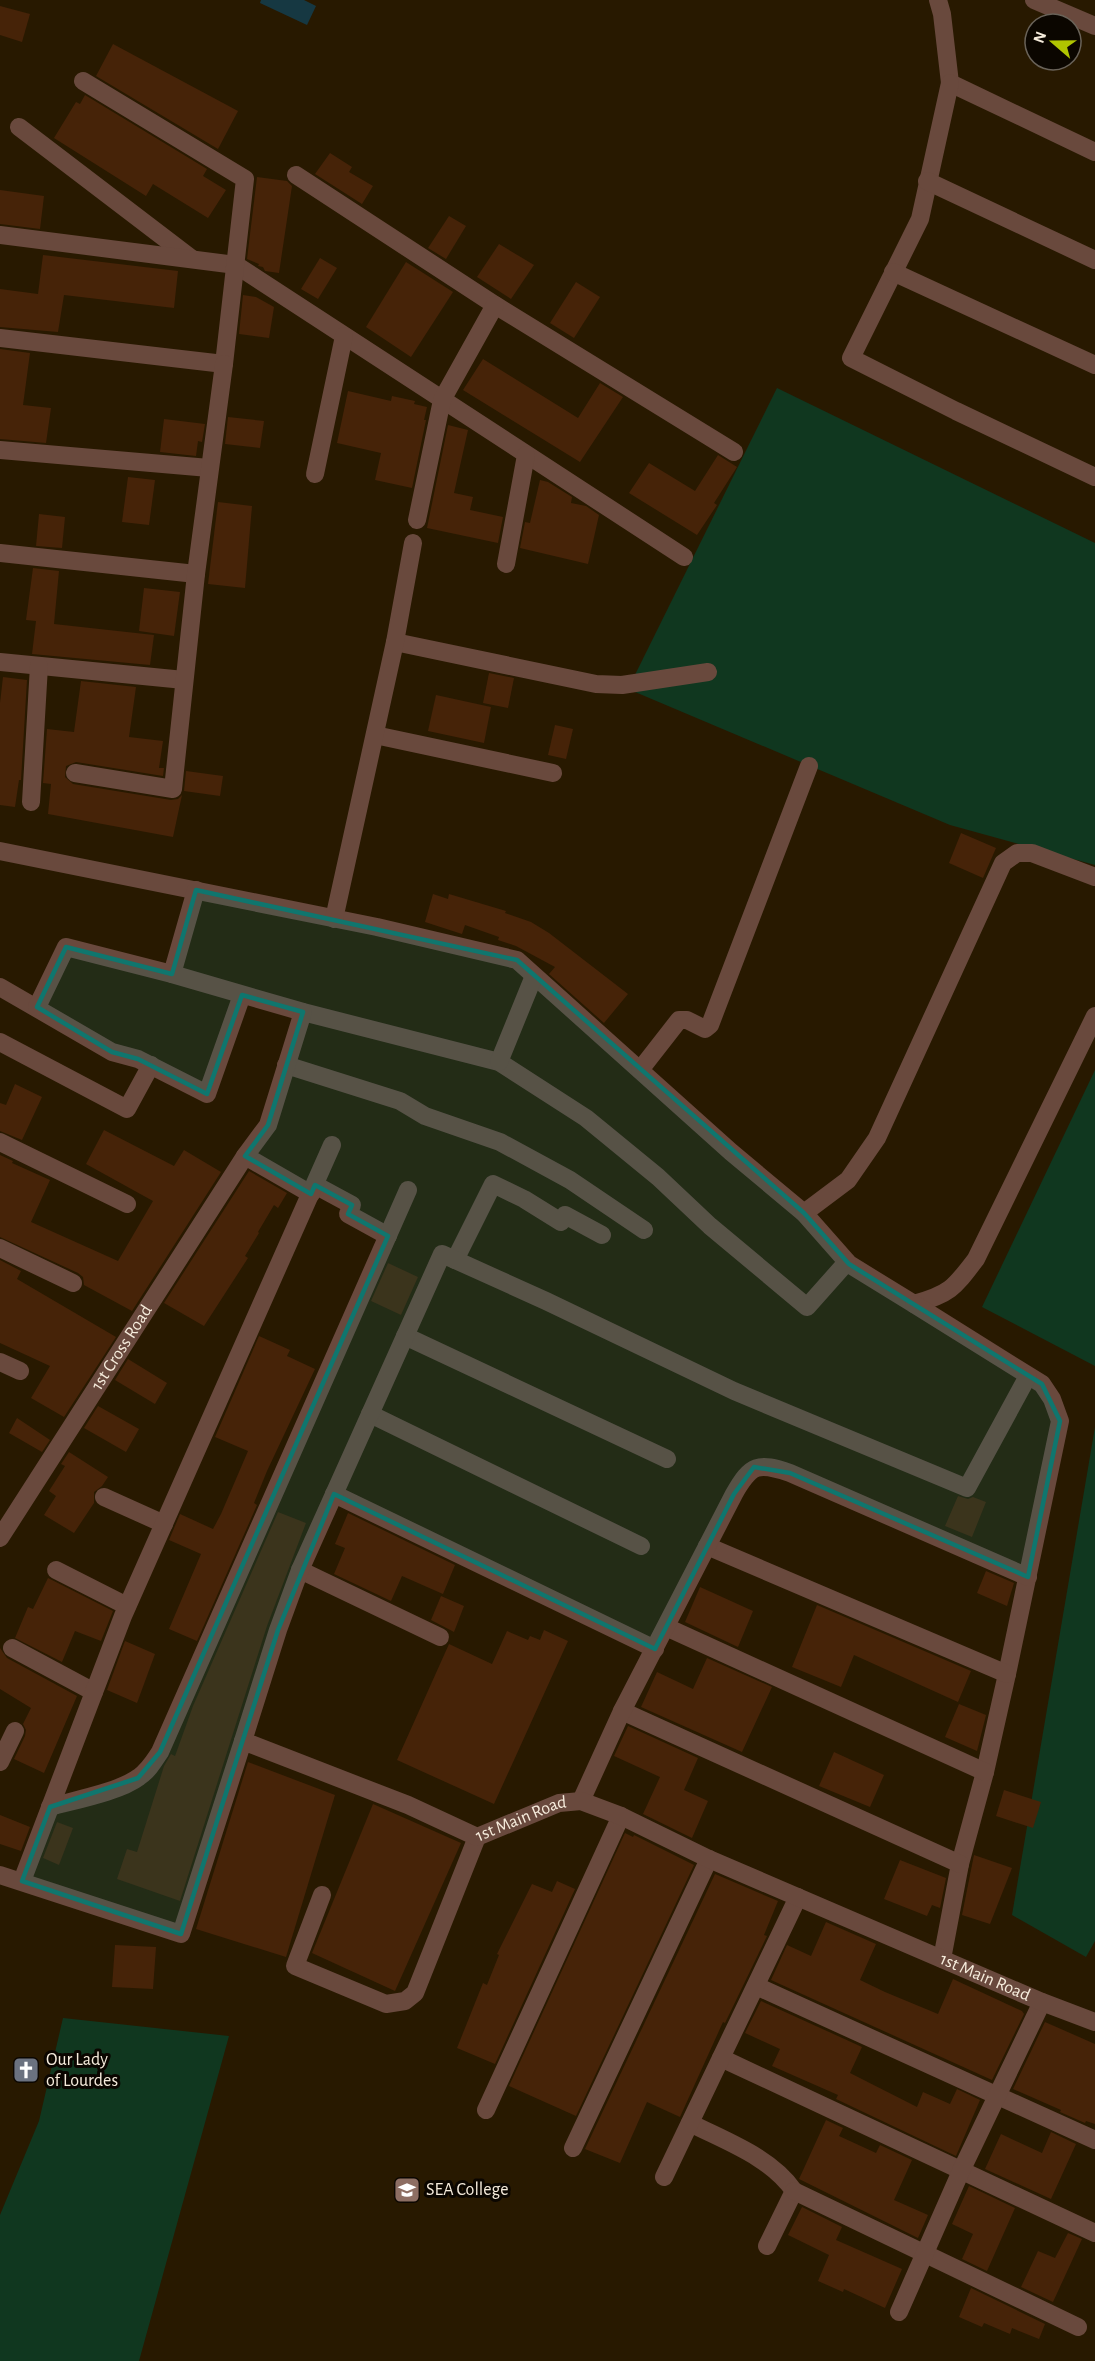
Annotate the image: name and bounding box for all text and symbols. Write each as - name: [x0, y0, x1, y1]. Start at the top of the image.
- north arrow: [1023, 12, 1083, 72]
- text: N: [1030, 29, 1049, 45]
- street label: 1st Cross Road: [88, 1302, 156, 1394]
- street label: 1st Main Road: [473, 1793, 567, 1845]
- street label: 1st Main Road: [937, 1950, 1033, 2005]
- place label: Our Lady of Lourdes: [46, 2051, 118, 2090]
- church icon: Our Lady of Lourdes: [11, 2055, 41, 2085]
- school or university icon: SEA College: [392, 2175, 422, 2205]
- place label: SEA College: [426, 2181, 508, 2199]

